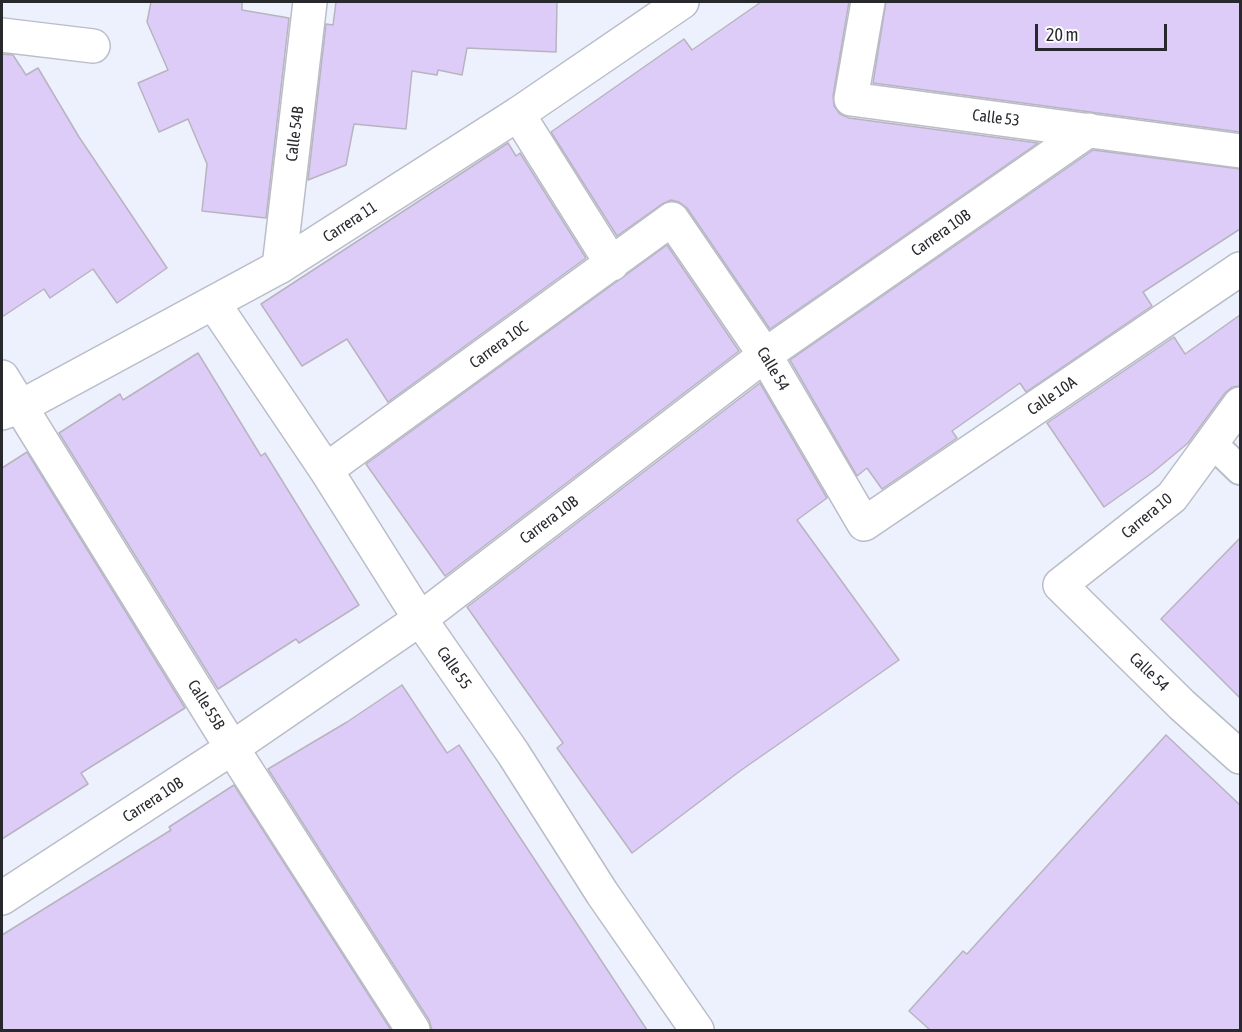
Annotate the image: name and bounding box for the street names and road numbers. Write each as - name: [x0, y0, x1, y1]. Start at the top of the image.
- street label: Calle 54B: [282, 106, 308, 162]
- street label: Calle 53: [971, 106, 1021, 130]
- street label: Carrera 11: [319, 197, 381, 247]
- street label: Carrera 10B: [908, 206, 974, 260]
- street label: Carrera 10C: [466, 317, 532, 373]
- street label: Calle 54: [753, 344, 793, 394]
- street label: Calle 10A: [1024, 373, 1080, 419]
- street label: Carrera 10: [1118, 489, 1176, 543]
- street label: Carrera 10B: [516, 492, 582, 548]
- street label: Calle 55: [433, 643, 475, 693]
- street label: Calle 54: [1125, 649, 1173, 695]
- street label: Calle 55B: [183, 677, 229, 733]
- street label: Carrera 10B: [119, 773, 187, 827]

